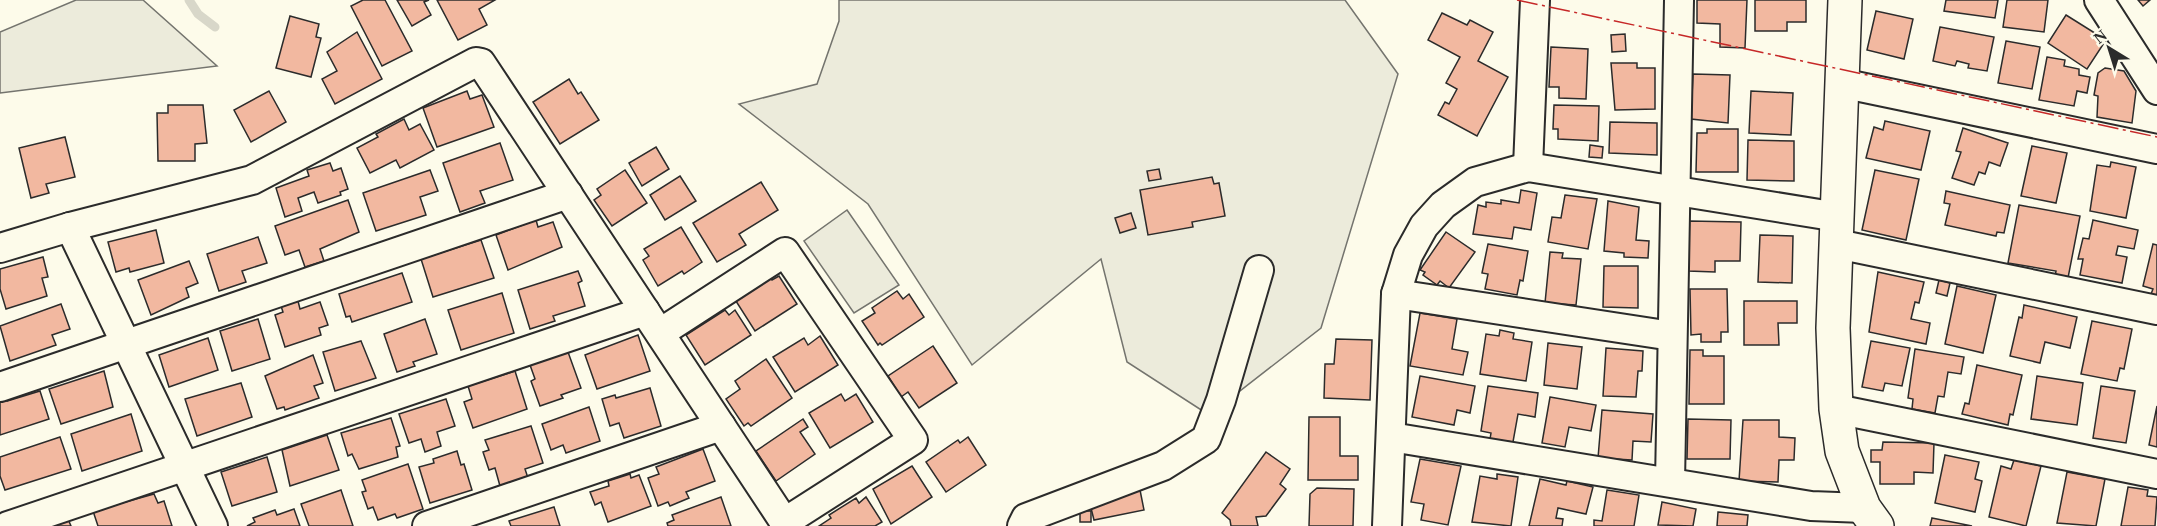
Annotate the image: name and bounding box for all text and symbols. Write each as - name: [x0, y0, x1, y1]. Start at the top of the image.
- north arrow: [2079, 18, 2139, 78]
- text: N: [2090, 26, 2110, 47]

